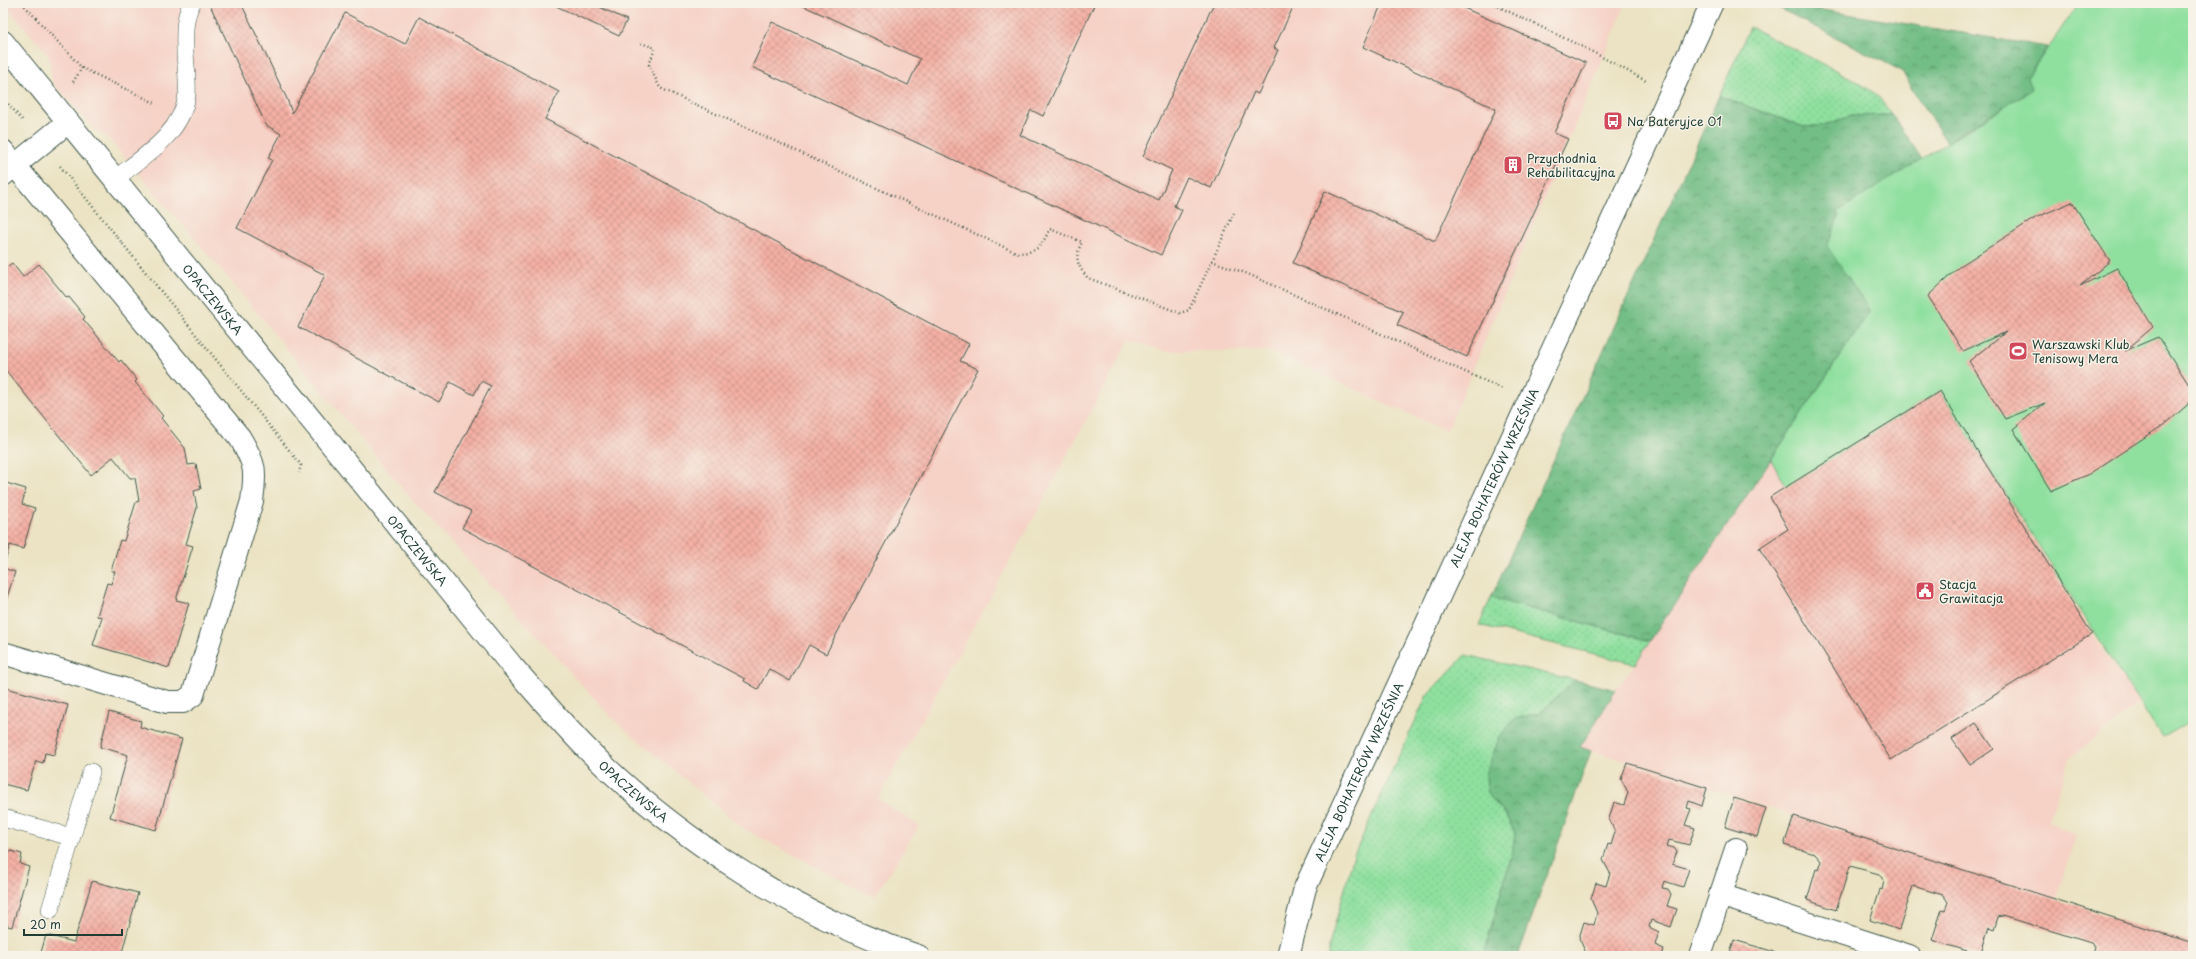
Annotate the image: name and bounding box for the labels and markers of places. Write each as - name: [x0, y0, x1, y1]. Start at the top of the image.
- bus stop icon: Na Bateryjce 01: [1602, 110, 1624, 132]
- place label: Na Bateryjce 01: [1627, 112, 1722, 130]
- place label: Przychodnia Rehabilitacyjna: [1527, 149, 1616, 181]
- building icon: Przychodnia Rehabilitacyjna: [1502, 154, 1524, 176]
- place label: Warszawski Klub Tenisowy Mera: [2032, 335, 2129, 367]
- sports icon: Warszawski Klub Tenisowy Mera: [2007, 340, 2029, 362]
- place label: Stacja Grawitacja: [1939, 575, 2004, 607]
- public building icon: Stacja Grawitacja: [1914, 580, 1936, 602]

